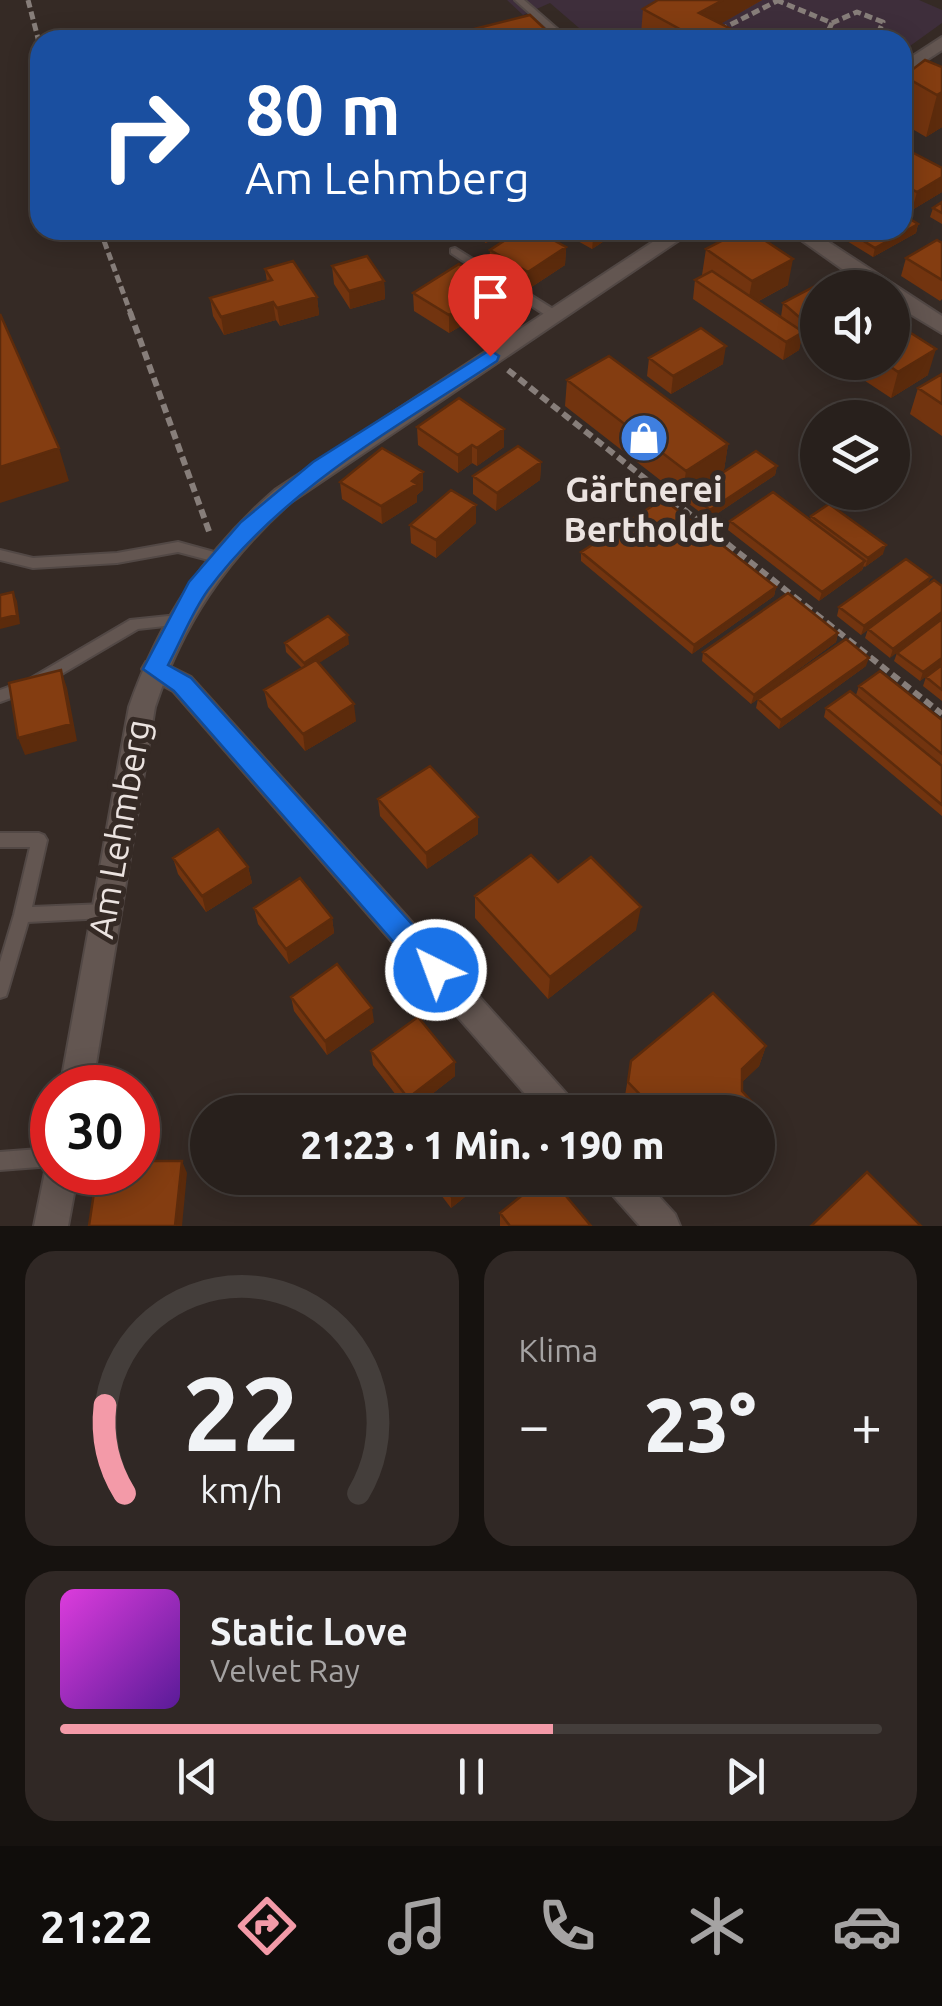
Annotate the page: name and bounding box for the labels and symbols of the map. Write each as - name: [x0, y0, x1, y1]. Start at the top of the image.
- pin: [448, 254, 533, 357]
- shop icon: Gärtnerei Bertholdt: [618, 412, 670, 464]
- place label: Gärtnerei Bertholdt: [563, 469, 725, 549]
- street label: Am Lehmberg: [80, 716, 158, 941]
- position arrow: [384, 918, 488, 1022]
- speed limit sign: 30: [30, 1065, 160, 1195]

